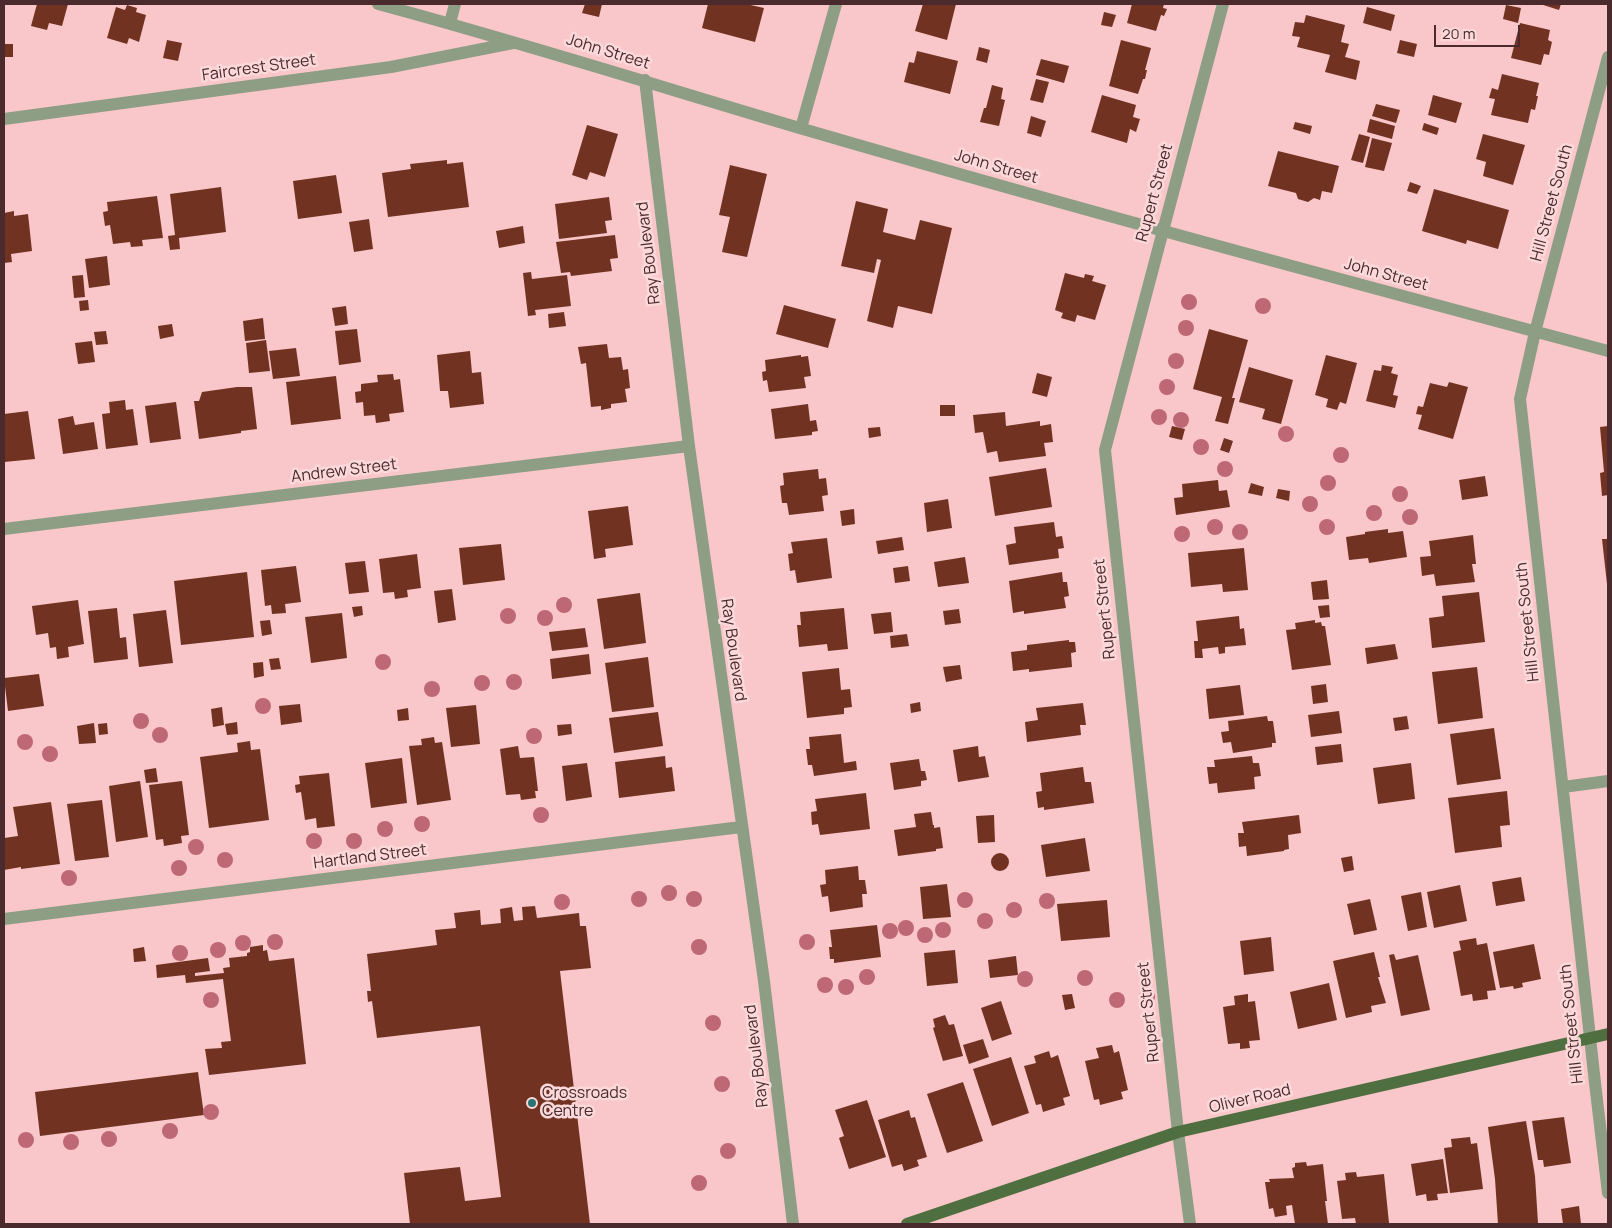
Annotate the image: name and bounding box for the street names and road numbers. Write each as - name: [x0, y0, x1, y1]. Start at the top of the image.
- street label: John Street: [564, 30, 652, 74]
- street label: Faircrest Street: [201, 51, 317, 85]
- street label: Rupert Street: [1133, 142, 1177, 244]
- street label: Hill Street South: [1527, 142, 1577, 264]
- street label: John Street: [952, 146, 1040, 188]
- street label: Ray Boulevard: [633, 201, 665, 305]
- street label: John Street: [1342, 255, 1430, 295]
- street label: Andrew Street: [290, 455, 398, 487]
- street label: Rupert Street: [1090, 558, 1120, 660]
- street label: Hill Street South: [1512, 561, 1544, 683]
- street label: Ray Boulevard: [716, 598, 750, 702]
- street label: Hartland Street: [312, 841, 428, 873]
- street label: Rupert Street: [1134, 961, 1164, 1063]
- street label: Hill Street South: [1556, 963, 1588, 1085]
- street label: Ray Boulevard: [741, 1004, 773, 1108]
- street label: Oliver Road: [1207, 1080, 1293, 1118]

